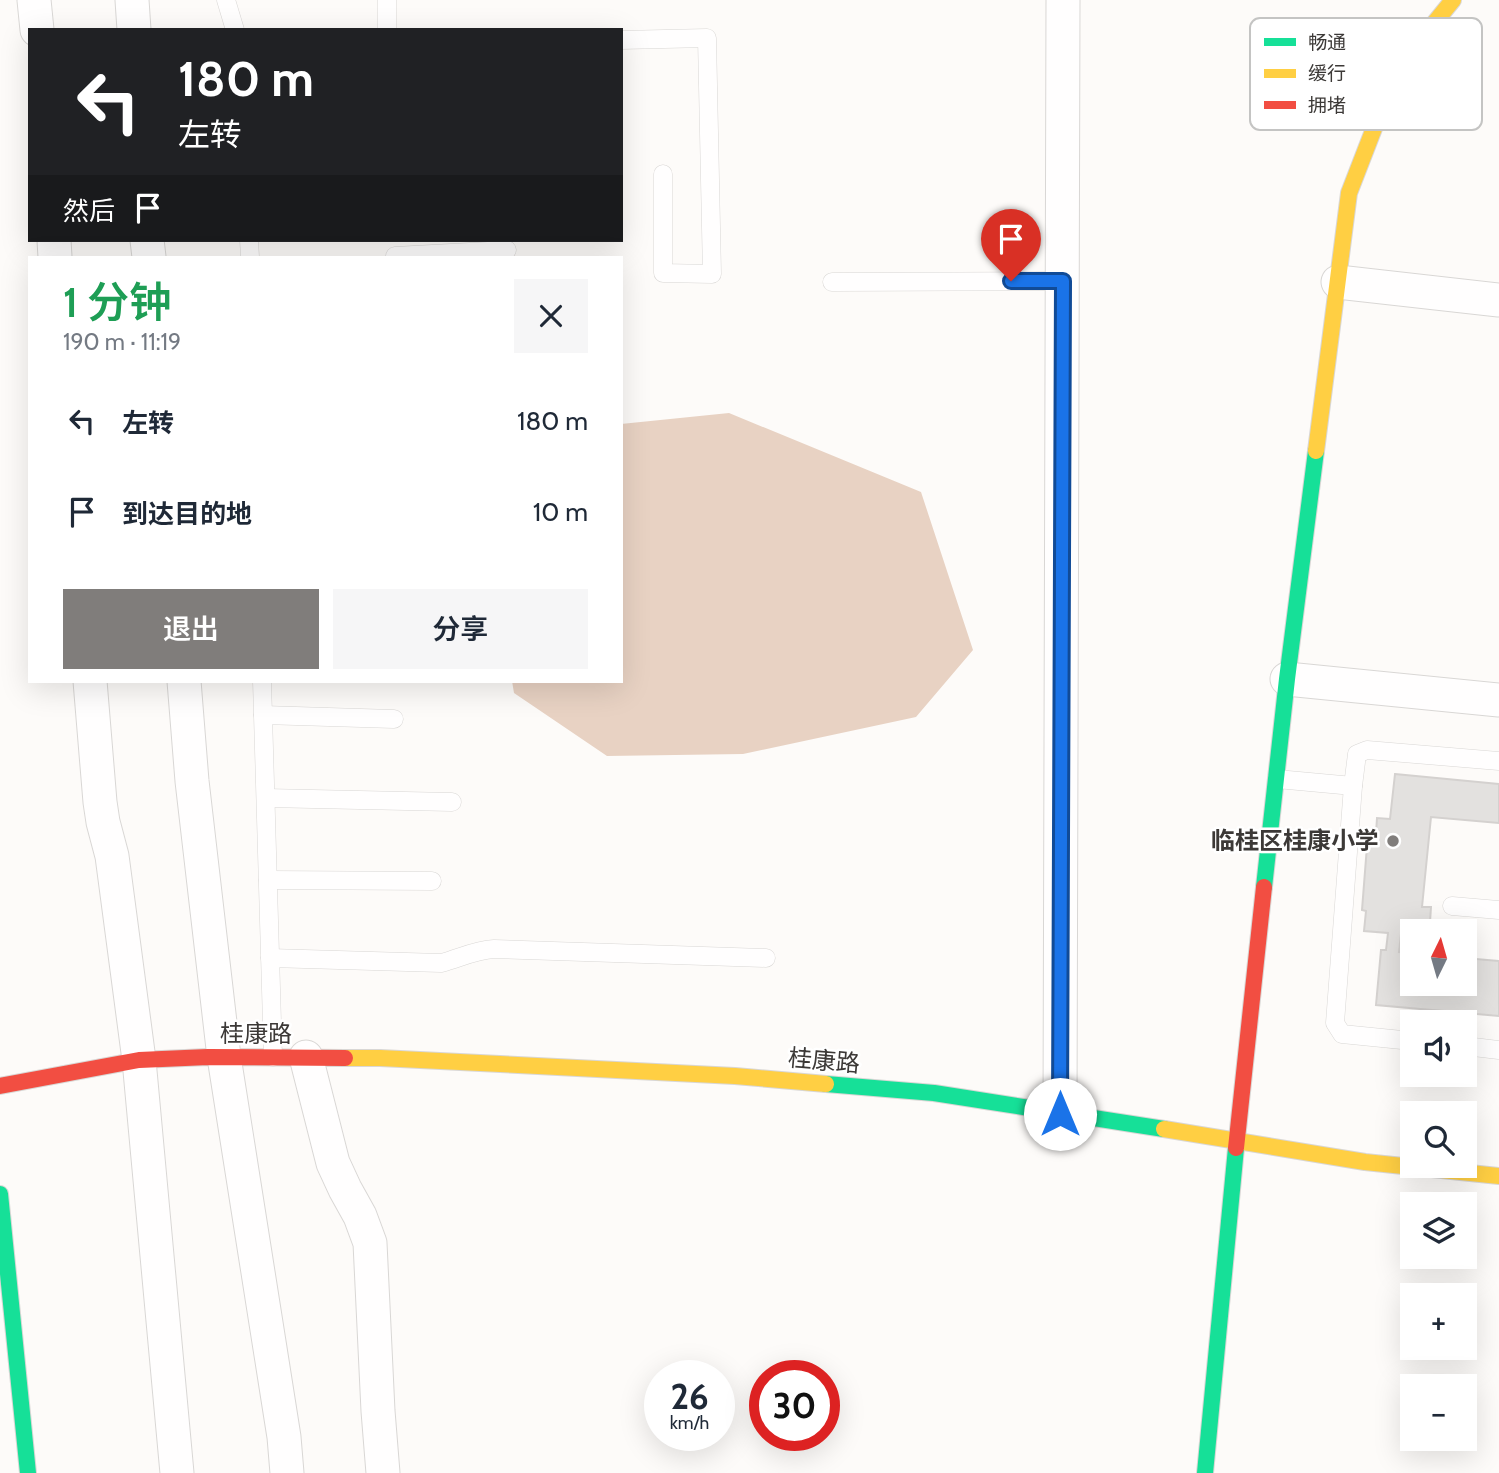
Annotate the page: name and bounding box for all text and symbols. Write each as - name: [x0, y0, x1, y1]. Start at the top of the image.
- legend: [1250, 18, 1482, 130]
- text: 畅通: [1308, 31, 1346, 54]
- text: 180 m: [178, 49, 314, 108]
- icon: left: [63, 56, 154, 147]
- text: 缓行: [1308, 62, 1346, 85]
- text: 拥堵: [1308, 94, 1346, 117]
- text: 左转: [178, 115, 242, 154]
- icon: arrive: [129, 189, 167, 227]
- text: 然后: [63, 195, 115, 227]
- pin: [981, 209, 1041, 281]
- icon: arrive: [992, 220, 1030, 258]
- text: 1 分钟: [63, 276, 171, 328]
- button: close: [514, 279, 588, 353]
- text: 190 m · 11:19: [63, 328, 181, 356]
- icon: left: [63, 402, 101, 440]
- text: 180 m: [517, 405, 588, 437]
- text: 左转: [122, 407, 174, 439]
- icon: arrive: [63, 493, 101, 531]
- text: 10 m: [533, 496, 588, 528]
- text: 到达目的地: [122, 498, 252, 530]
- button: 退出: [63, 589, 319, 669]
- button: 分享: [333, 589, 588, 669]
- place label: 临桂区桂康小学: [1211, 826, 1379, 855]
- marker: 临桂区桂康小学: [1385, 833, 1401, 849]
- north arrow: [1400, 919, 1477, 996]
- map controls: [1400, 919, 1477, 1451]
- button: sound: [1400, 1010, 1477, 1087]
- street label: 桂康路: [220, 1019, 292, 1048]
- street label: 桂康路: [787, 1043, 861, 1078]
- position arrow: [1023, 1077, 1097, 1151]
- button: search: [1400, 1101, 1477, 1178]
- button: layers: [1400, 1192, 1477, 1269]
- button: +: [1400, 1283, 1477, 1360]
- speed limit sign: 30: [749, 1360, 840, 1451]
- button: −: [1400, 1374, 1477, 1451]
- text: 26: [670, 1375, 709, 1418]
- text: km/h: [670, 1412, 709, 1434]

